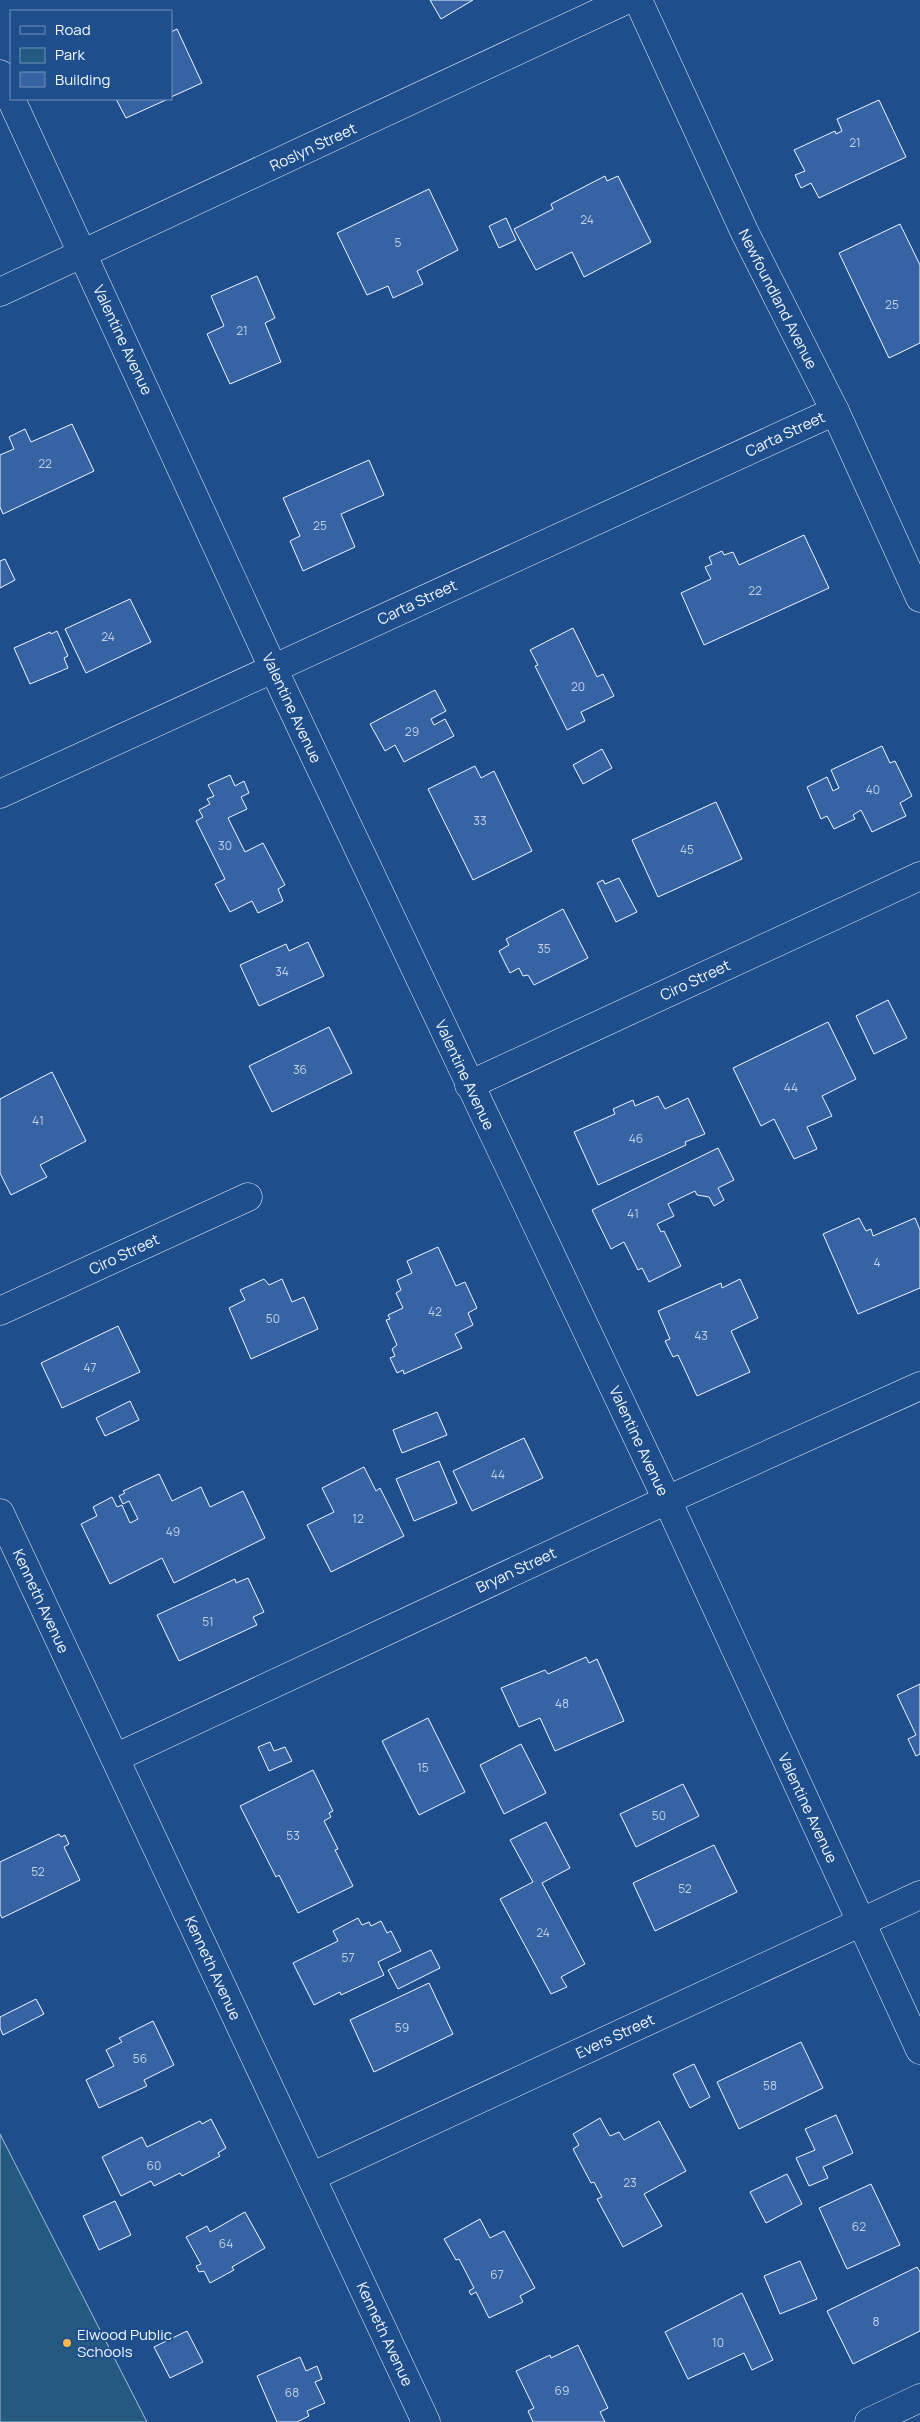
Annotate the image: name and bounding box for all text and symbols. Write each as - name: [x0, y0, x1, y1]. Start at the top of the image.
- legend: [10, 10, 172, 100]
- text: Road: [55, 19, 91, 40]
- text: Park: [55, 44, 85, 65]
- text: Building: [55, 69, 110, 90]
- street label: Roslyn Street: [266, 118, 360, 176]
- house number: 21: [849, 134, 861, 151]
- house number: 24: [580, 211, 594, 228]
- street label: Newfoundland Avenue: [734, 225, 823, 373]
- house number: 5: [395, 234, 402, 251]
- street label: Valentine Avenue: [88, 282, 158, 399]
- house number: 25: [885, 296, 899, 313]
- house number: 21: [236, 322, 248, 339]
- street label: Carta Street: [742, 406, 828, 462]
- house number: 22: [38, 455, 52, 472]
- house number: 25: [313, 517, 327, 534]
- street label: Carta Street: [374, 574, 460, 630]
- house number: 22: [748, 582, 762, 599]
- house number: 24: [101, 628, 115, 645]
- street label: Valentine Avenue: [257, 650, 327, 767]
- house number: 20: [571, 678, 585, 695]
- house number: 29: [405, 723, 419, 740]
- house number: 40: [866, 781, 880, 798]
- house number: 33: [473, 812, 487, 829]
- house number: 30: [218, 837, 232, 854]
- house number: 45: [680, 841, 694, 858]
- house number: 35: [537, 940, 551, 957]
- street label: Ciro Street: [656, 955, 734, 1005]
- house number: 34: [275, 963, 289, 980]
- street label: Valentine Avenue: [430, 1017, 500, 1134]
- house number: 36: [293, 1061, 307, 1078]
- house number: 44: [784, 1079, 798, 1096]
- house number: 41: [32, 1112, 44, 1129]
- house number: 46: [629, 1130, 643, 1147]
- house number: 41: [627, 1205, 639, 1222]
- street label: Ciro Street: [85, 1229, 163, 1279]
- house number: 4: [873, 1254, 881, 1271]
- house number: 42: [428, 1303, 442, 1320]
- house number: 50: [266, 1310, 280, 1327]
- house number: 43: [694, 1327, 708, 1344]
- house number: 47: [83, 1359, 97, 1376]
- street label: Valentine Avenue: [604, 1383, 674, 1500]
- house number: 44: [491, 1466, 505, 1483]
- house number: 12: [352, 1510, 364, 1527]
- house number: 49: [166, 1523, 180, 1540]
- street label: Bryan Street: [472, 1542, 560, 1598]
- street label: Kenneth Avenue: [8, 1546, 74, 1657]
- house number: 51: [202, 1613, 214, 1630]
- house number: 48: [555, 1695, 569, 1712]
- street label: Valentine Avenue: [773, 1750, 843, 1867]
- house number: 15: [417, 1759, 429, 1776]
- house number: 50: [652, 1807, 666, 1824]
- house number: 53: [286, 1827, 300, 1844]
- house number: 52: [31, 1863, 45, 1880]
- house number: 52: [678, 1880, 692, 1897]
- street label: Kenneth Avenue: [180, 1913, 246, 2024]
- house number: 24: [536, 1924, 550, 1941]
- house number: 57: [342, 1949, 354, 1966]
- street label: Evers Street: [572, 2009, 658, 2063]
- house number: 59: [395, 2019, 409, 2036]
- house number: 56: [133, 2050, 147, 2067]
- house number: 58: [763, 2077, 777, 2094]
- house number: 60: [147, 2157, 161, 2174]
- house number: 23: [623, 2174, 637, 2191]
- house number: 62: [852, 2218, 866, 2235]
- house number: 64: [219, 2235, 233, 2252]
- house number: 67: [490, 2266, 504, 2283]
- street label: Kenneth Avenue: [352, 2279, 418, 2390]
- house number: 8: [873, 2313, 880, 2330]
- place label: Elwood Public Schools: [77, 2324, 172, 2362]
- house number: 10: [712, 2334, 724, 2351]
- marker: Elwood Public Schools: [61, 2337, 73, 2349]
- house number: 69: [555, 2382, 569, 2399]
- house number: 68: [285, 2384, 299, 2401]

